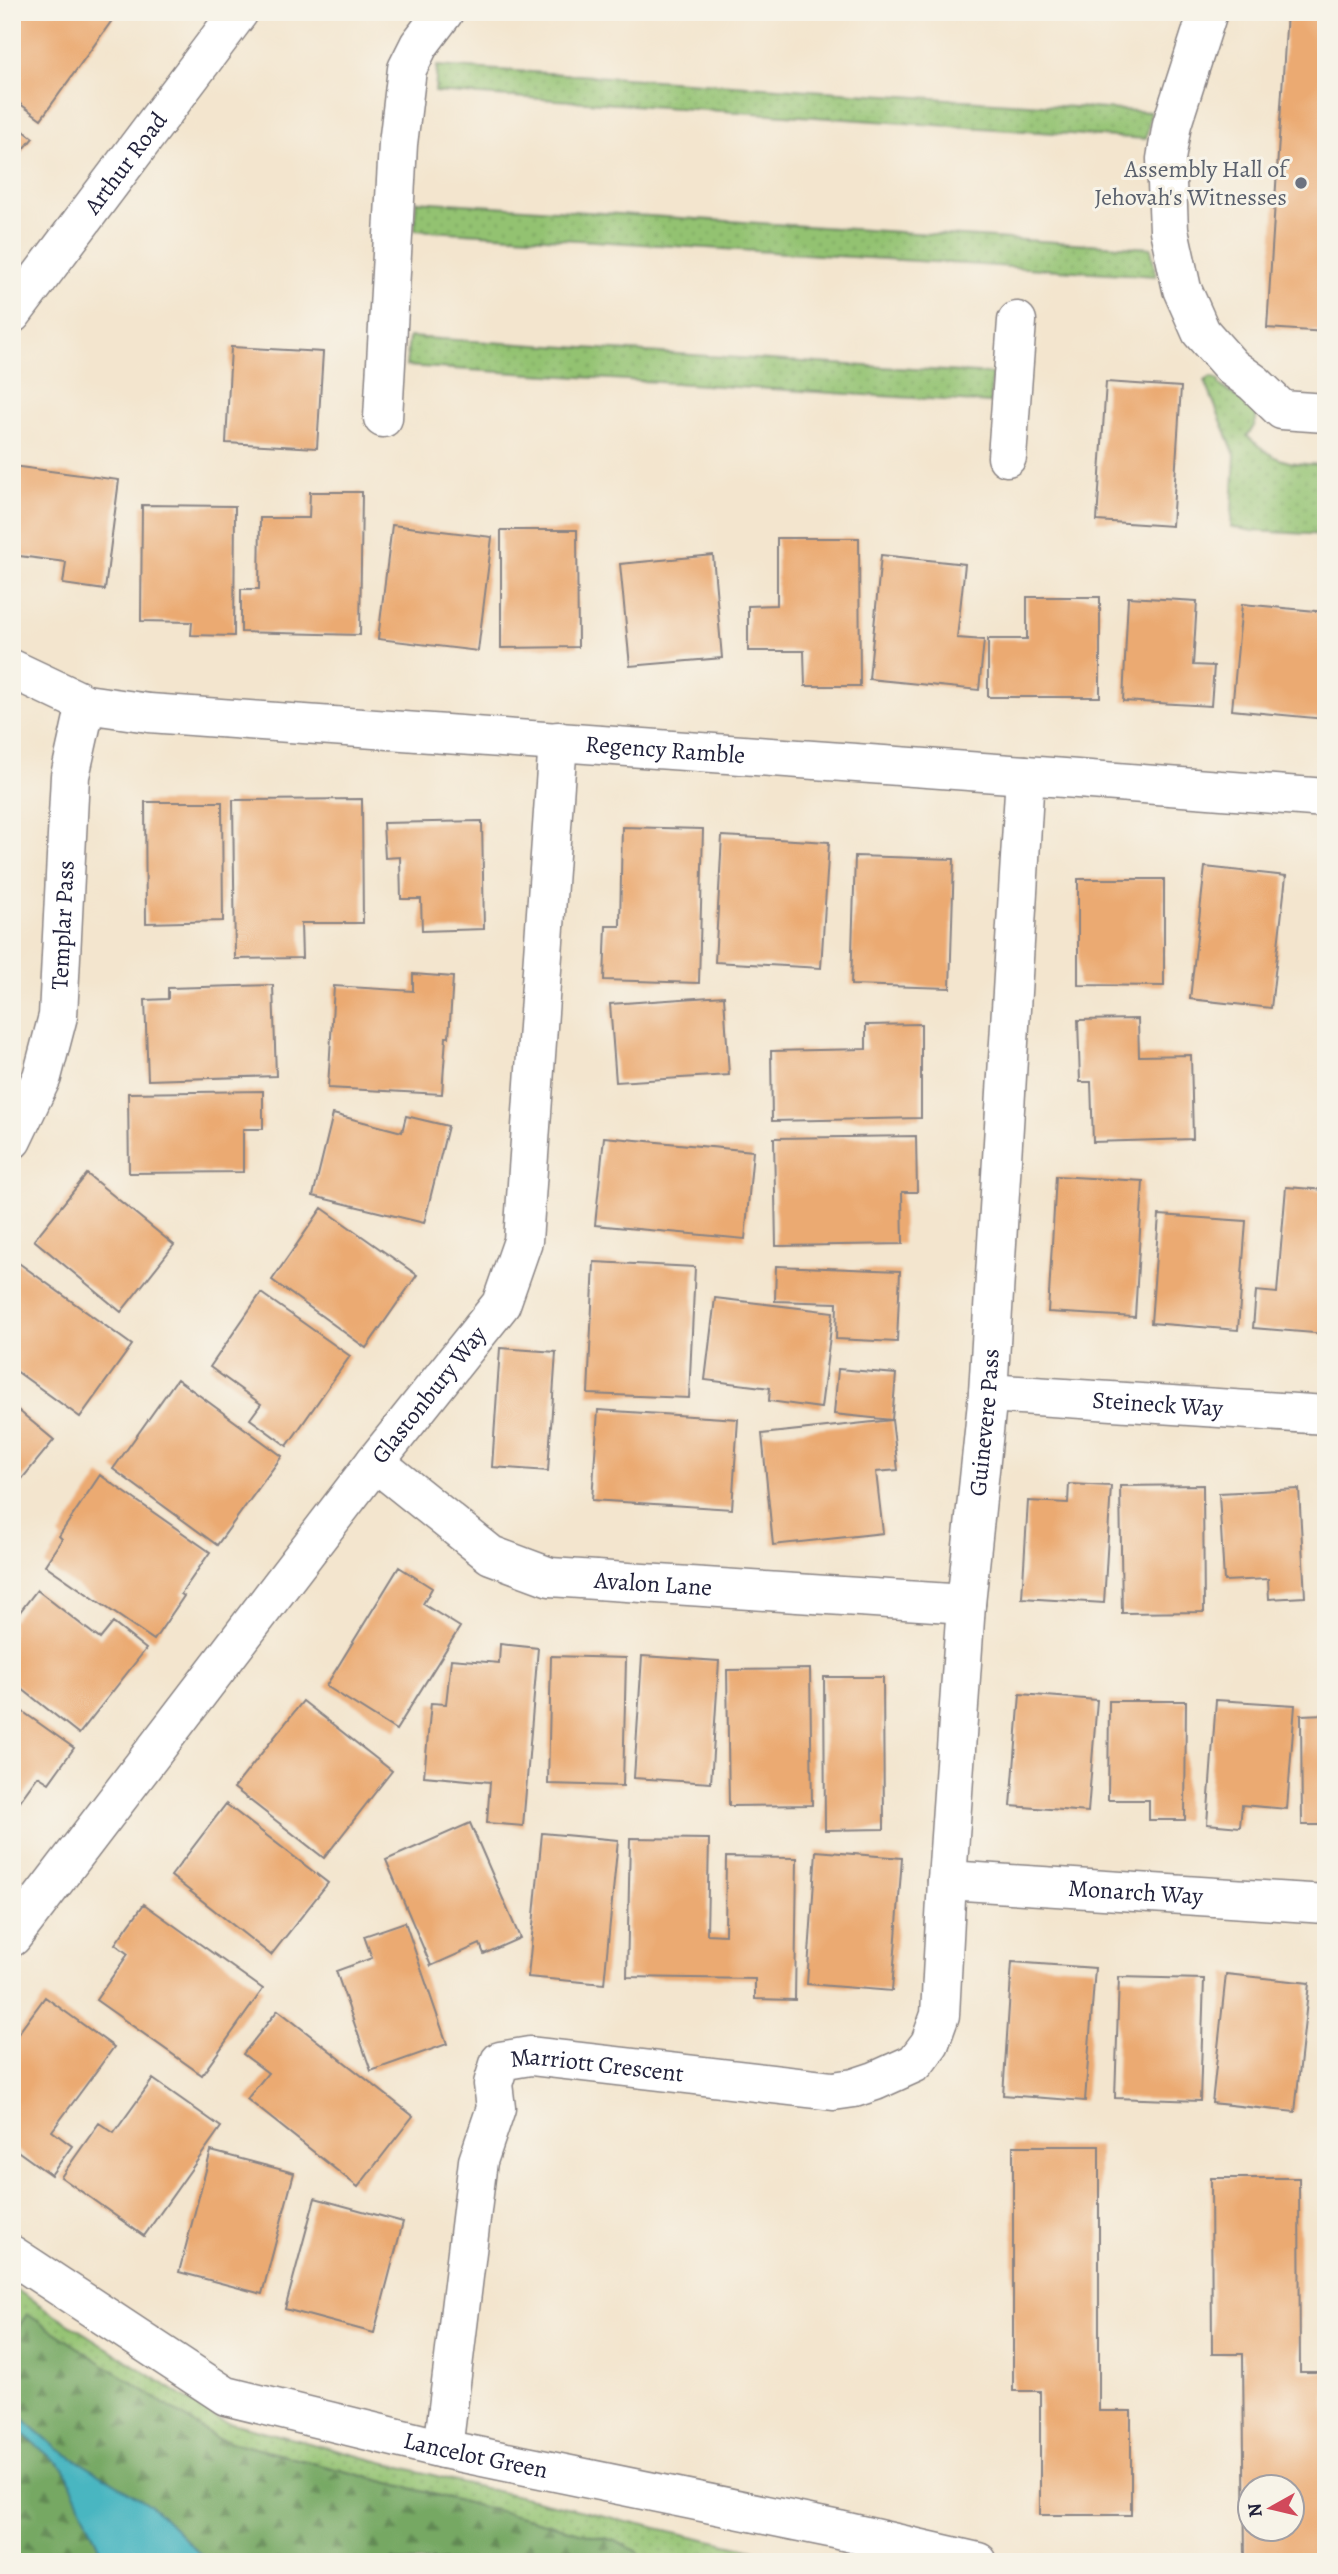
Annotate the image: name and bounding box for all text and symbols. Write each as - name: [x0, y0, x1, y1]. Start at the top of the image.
- street label: Arthur Road: [76, 105, 175, 221]
- place label: Assembly Hall of Jehovah's Witnesses: [1094, 153, 1290, 213]
- marker: Assembly Hall of Jehovah's Witnesses: [1293, 175, 1309, 191]
- street label: Regency Ramble: [584, 728, 746, 771]
- street label: Templar Pass: [43, 860, 82, 990]
- street label: Glastonbury Way: [364, 1319, 494, 1470]
- street label: Guinevere Pass: [961, 1348, 1007, 1498]
- street label: Steineck Way: [1091, 1384, 1224, 1424]
- street label: Avalon Lane: [592, 1564, 713, 1603]
- street label: Monarch Way: [1067, 1872, 1204, 1912]
- street label: Marriott Crescent: [508, 2040, 685, 2090]
- street label: Lancelot Green: [400, 2424, 551, 2486]
- north arrow: [1236, 2472, 1306, 2542]
- text: N: [1241, 2501, 1269, 2519]

